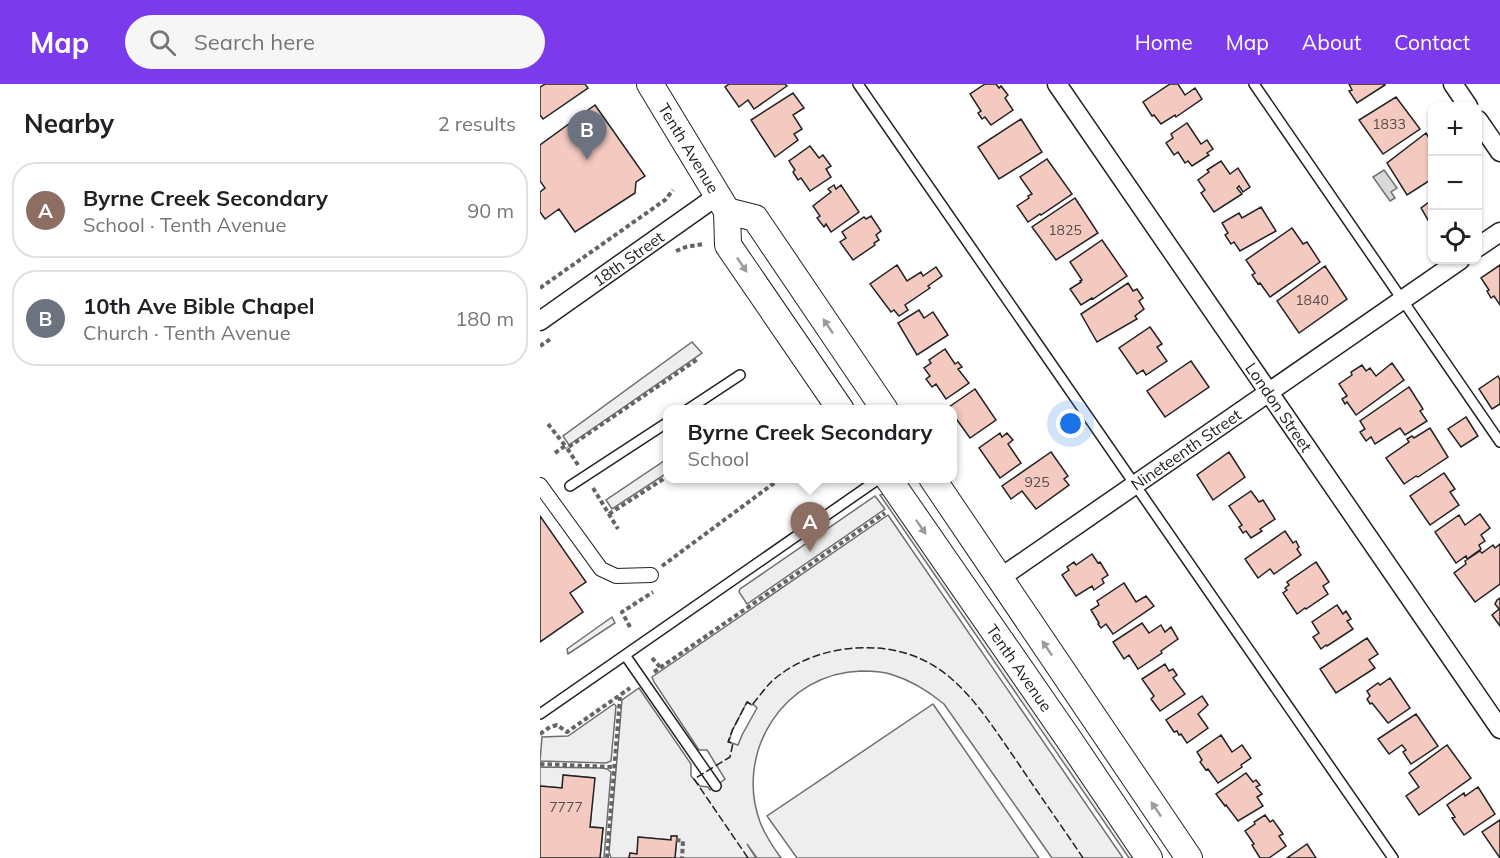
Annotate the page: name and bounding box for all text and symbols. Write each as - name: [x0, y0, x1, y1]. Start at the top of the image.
- search box: [125, 15, 545, 69]
- text: Map: [30, 25, 89, 60]
- icon: search: [146, 26, 179, 59]
- text: Search here: [194, 28, 315, 56]
- text: Home: [1135, 29, 1193, 55]
- text: Map: [1226, 29, 1269, 55]
- text: About: [1302, 29, 1361, 55]
- text: Contact: [1394, 29, 1470, 55]
- street label: Tenth Avenue: [654, 100, 724, 197]
- map controls: [1428, 102, 1482, 264]
- button: +: [1428, 102, 1482, 156]
- text: Nearby: [24, 107, 114, 140]
- pin: B: [568, 110, 606, 160]
- text: 2 results: [438, 111, 516, 136]
- house number: 1833: [1372, 115, 1406, 133]
- button: −: [1428, 156, 1482, 210]
- text: Byrne Creek Secondary: [83, 184, 328, 212]
- text: A: [38, 198, 53, 223]
- text: 90 m: [467, 198, 514, 223]
- button: locate: [1428, 210, 1482, 264]
- text: School · Tenth Avenue: [83, 212, 287, 237]
- house number: 1825: [1048, 221, 1082, 239]
- street label: 18th Street: [589, 226, 668, 291]
- one-way arrow: [736, 257, 747, 273]
- house number: 1840: [1295, 291, 1329, 309]
- text: 10th Ave Bible Chapel: [83, 292, 315, 320]
- text: B: [39, 306, 52, 331]
- text: 180 m: [455, 306, 514, 331]
- one-way arrow: [823, 318, 834, 334]
- text: Church · Tenth Avenue: [83, 320, 291, 345]
- street label: London Street: [1241, 359, 1317, 456]
- street label: Nineteenth Street: [1127, 404, 1245, 495]
- popup: [663, 405, 957, 483]
- your location: [1056, 409, 1085, 438]
- text: Byrne Creek Secondary: [688, 418, 932, 446]
- text: School: [688, 446, 749, 471]
- house number: 925: [1024, 473, 1050, 491]
- pin: A: [790, 502, 830, 552]
- one-way arrow: [915, 518, 927, 534]
- street label: Tenth Avenue: [982, 621, 1057, 715]
- one-way arrow: [1041, 640, 1053, 656]
- house number: 7777: [549, 798, 583, 816]
- one-way arrow: [1150, 802, 1162, 818]

